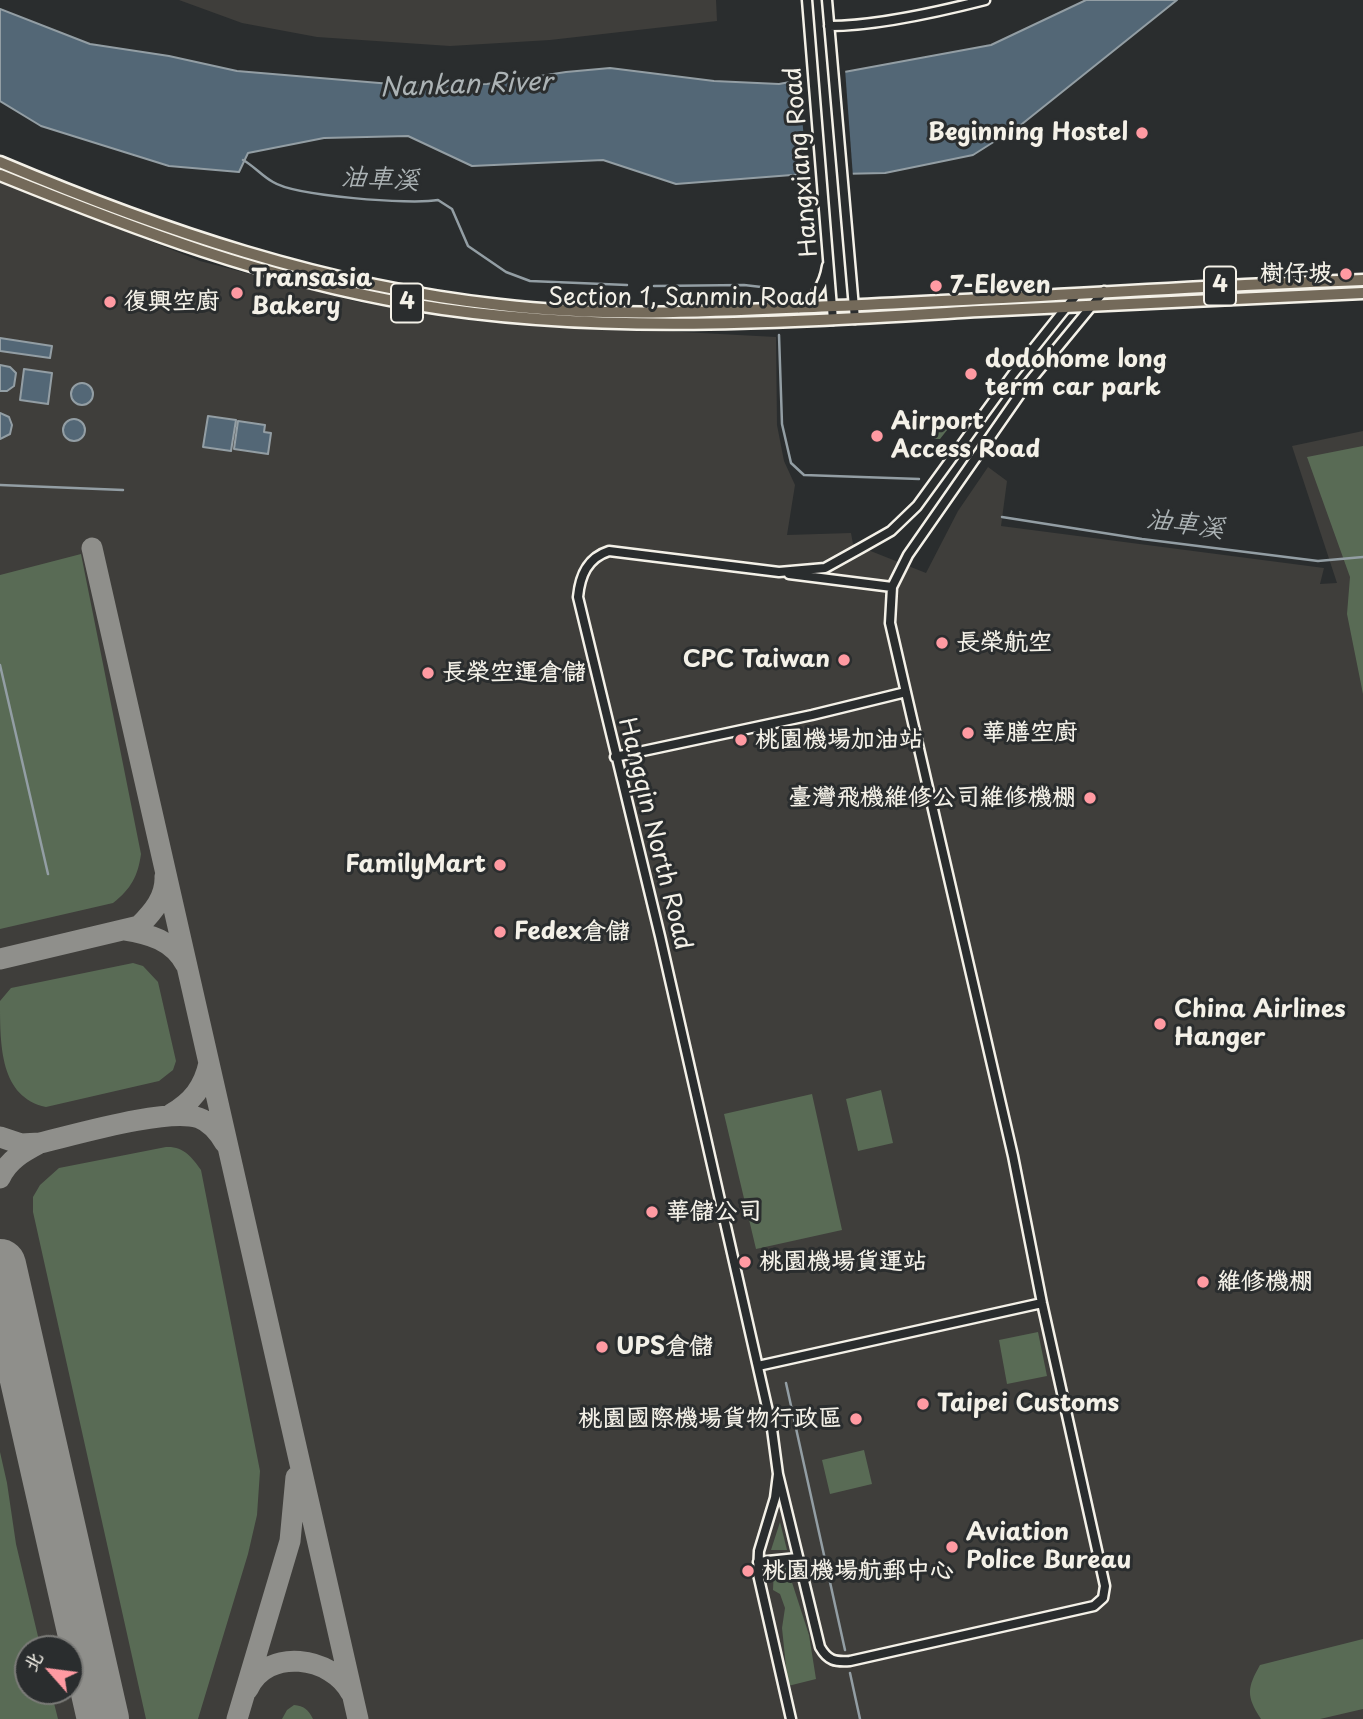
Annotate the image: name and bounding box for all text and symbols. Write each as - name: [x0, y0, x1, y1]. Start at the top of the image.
- street label: Hangxiang Road: [779, 66, 825, 258]
- water label: Nankan River: [379, 67, 553, 105]
- place label: Beginning Hostel: [928, 119, 1128, 147]
- marker: Beginning Hostel: [1134, 125, 1150, 141]
- water label: 油車溪: [340, 162, 420, 198]
- place label: 樹仔坡: [1260, 260, 1332, 288]
- place label: Transasia Bakery: [251, 265, 372, 321]
- road number: 4: [1204, 266, 1236, 306]
- marker: 樹仔坡: [1338, 266, 1354, 282]
- place label: 7-Eleven: [950, 272, 1051, 300]
- marker: 7-Eleven: [928, 278, 944, 294]
- road number: 4: [391, 284, 423, 322]
- street label: Section 1, Sanmin Road: [548, 284, 818, 312]
- marker: Transasia Bakery: [229, 285, 245, 301]
- place label: 復興空廚: [124, 288, 220, 316]
- marker: 復興空廚: [102, 294, 118, 310]
- place label: dodohome long term car park: [985, 346, 1167, 402]
- marker: dodohome long term car park: [963, 366, 979, 382]
- place label: Airport Access Road: [891, 408, 1040, 464]
- marker: Airport Access Road: [869, 428, 885, 444]
- water label: 油車溪: [1144, 504, 1226, 546]
- place label: 長榮航空: [956, 629, 1052, 657]
- marker: 長榮航空: [934, 635, 950, 651]
- place label: CPC Taiwan: [683, 646, 830, 674]
- marker: CPC Taiwan: [836, 652, 852, 668]
- place label: 長榮空運倉儲: [442, 659, 586, 687]
- marker: 長榮空運倉儲: [420, 665, 436, 681]
- street label: Hangqin North Road: [611, 715, 697, 953]
- place label: 華膳空廚: [982, 719, 1078, 747]
- marker: 華膳空廚: [960, 725, 976, 741]
- place label: 桃園機場加油站: [755, 726, 923, 754]
- marker: 桃園機場加油站: [733, 732, 749, 748]
- place label: 臺灣飛機維修公司維修機棚: [788, 784, 1076, 812]
- marker: 臺灣飛機維修公司維修機棚: [1082, 790, 1098, 806]
- place label: FamilyMart: [345, 851, 486, 879]
- marker: FamilyMart: [492, 857, 508, 873]
- place label: Fedex倉儲: [514, 918, 630, 946]
- marker: Fedex倉儲: [492, 924, 508, 940]
- place label: China Airlines Hanger: [1174, 996, 1346, 1052]
- marker: China Airlines Hanger: [1152, 1016, 1168, 1032]
- place label: 華儲公司: [666, 1198, 762, 1226]
- marker: 華儲公司: [644, 1204, 660, 1220]
- place label: 桃園機場貨運站: [759, 1248, 927, 1276]
- marker: 桃園機場貨運站: [737, 1254, 753, 1270]
- place label: 維修機棚: [1217, 1268, 1313, 1296]
- marker: 維修機棚: [1195, 1274, 1211, 1290]
- place label: UPS倉儲: [616, 1333, 713, 1361]
- marker: UPS倉儲: [594, 1339, 610, 1355]
- place label: Taipei Customs: [937, 1390, 1119, 1418]
- marker: Taipei Customs: [915, 1396, 931, 1412]
- place label: 桃園國際機場貨物行政區: [578, 1405, 842, 1433]
- marker: 桃園國際機場貨物行政區: [848, 1411, 864, 1427]
- place label: Aviation Police Bureau: [966, 1519, 1131, 1575]
- marker: Aviation Police Bureau: [944, 1539, 960, 1555]
- place label: 桃園機場航郵中心: [762, 1557, 954, 1585]
- marker: 桃園機場航郵中心: [740, 1563, 756, 1579]
- north arrow: [14, 1635, 84, 1705]
- text: 北: [15, 1646, 49, 1676]

